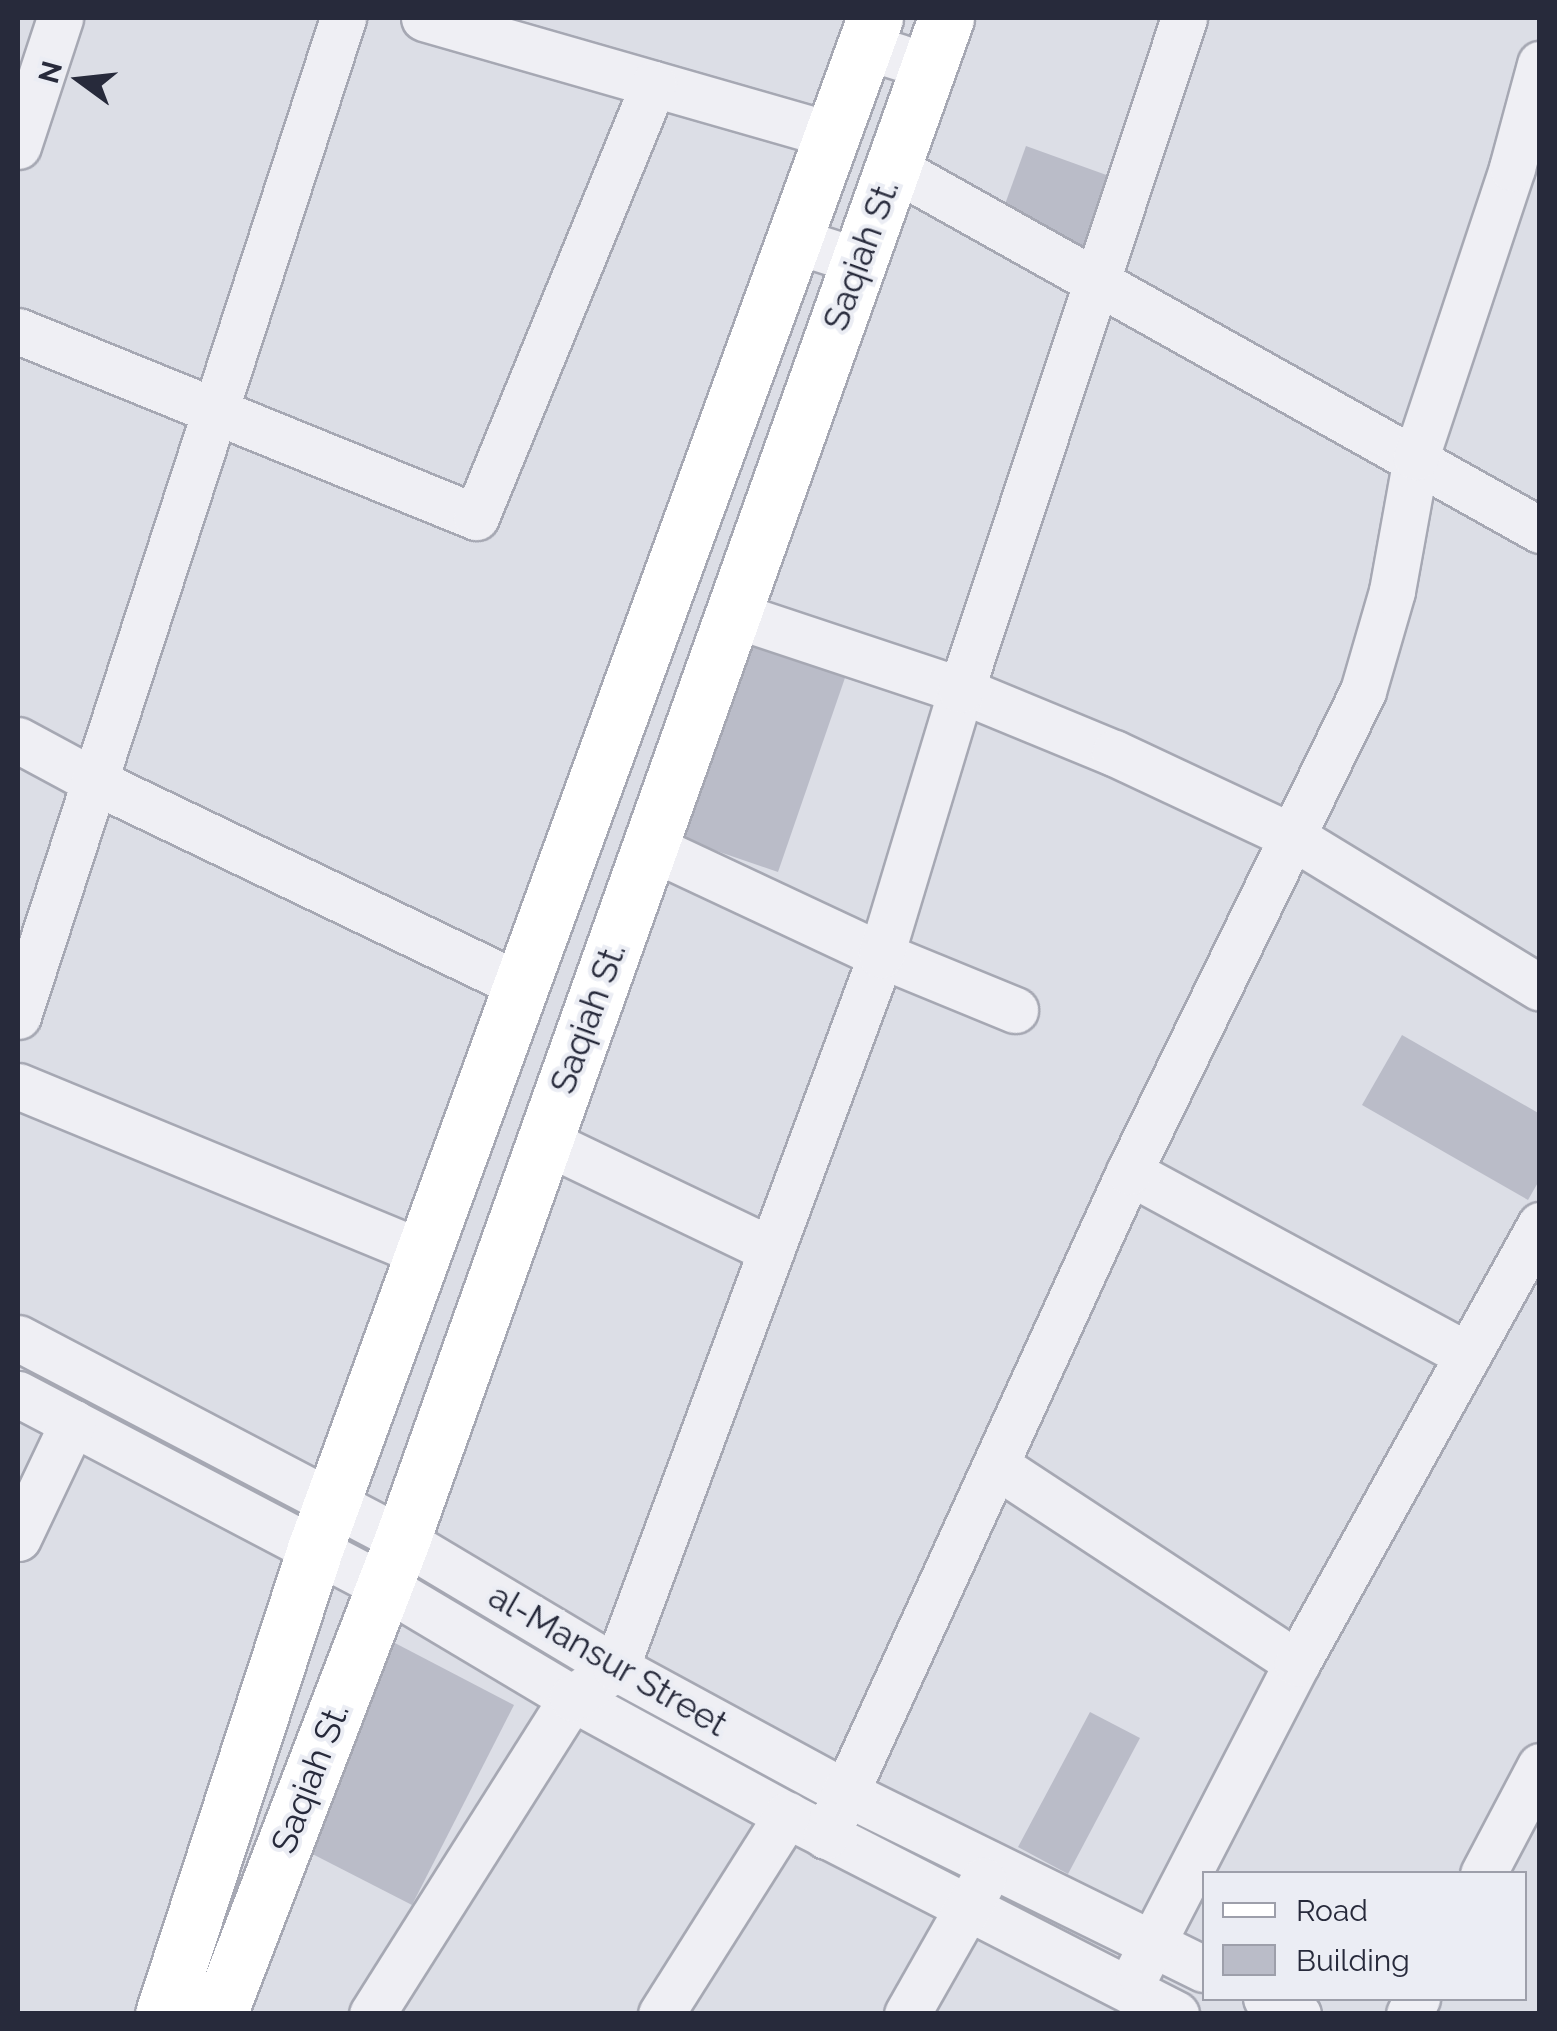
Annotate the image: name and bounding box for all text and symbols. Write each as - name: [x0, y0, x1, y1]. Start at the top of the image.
- north arrow: [30, 30, 130, 130]
- text: N: [32, 58, 69, 87]
- street label: Saqiah St.: [814, 174, 908, 336]
- street label: Saqiah St.: [541, 937, 635, 1099]
- street label: al-Mansur Street: [481, 1575, 735, 1745]
- street label: Saqiah St.: [262, 1697, 358, 1859]
- legend: [1202, 1871, 1527, 2001]
- text: Road: [1296, 1893, 1368, 1928]
- text: Building: [1296, 1943, 1410, 1978]

